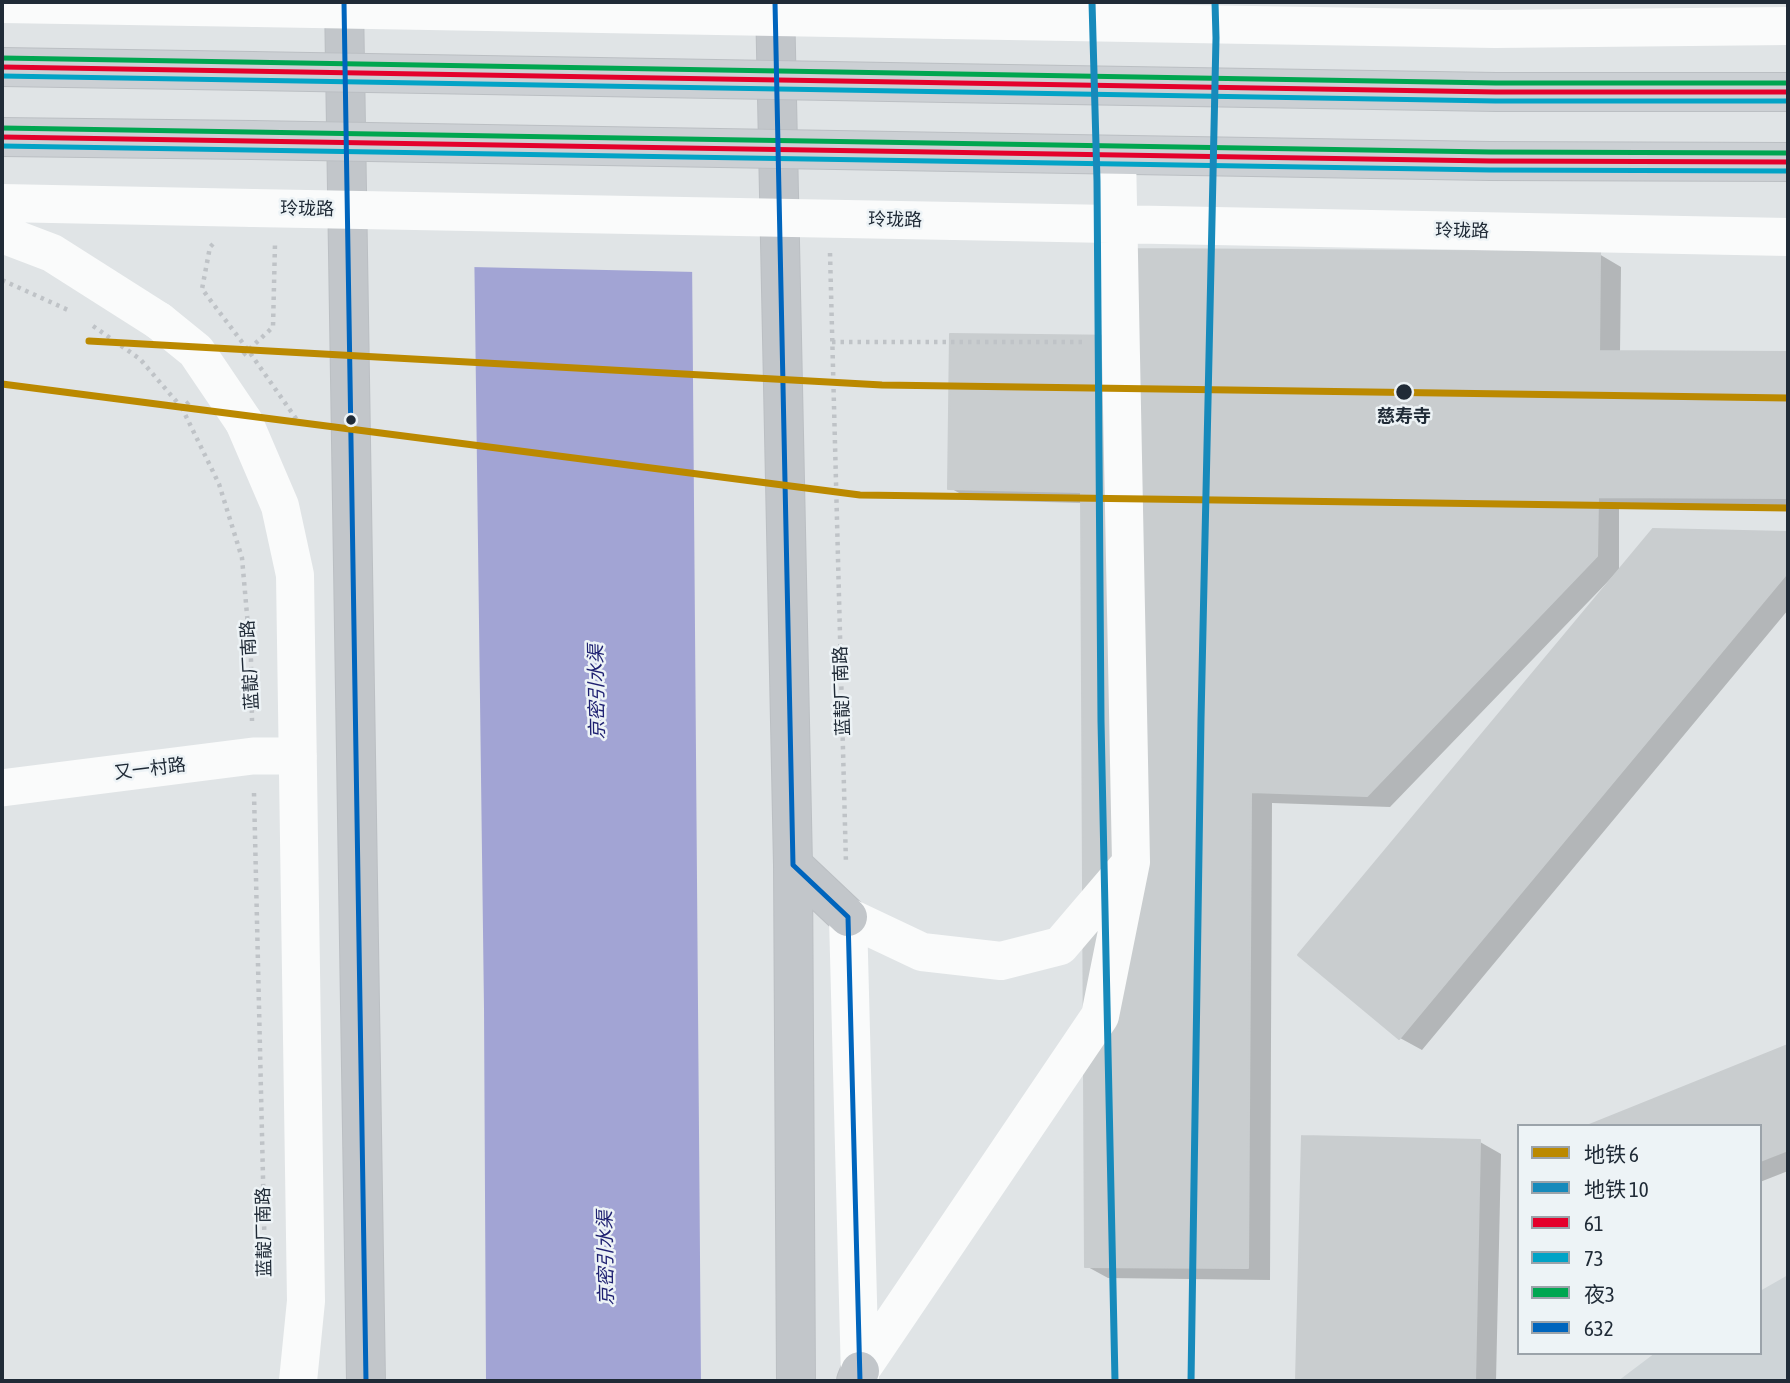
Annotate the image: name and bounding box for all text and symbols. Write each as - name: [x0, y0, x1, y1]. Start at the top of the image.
- street label: 玲珑路: [280, 198, 334, 220]
- street label: 玲珑路: [868, 209, 922, 231]
- street label: 玲珑路: [1435, 220, 1489, 242]
- marker: 慈寿寺: [1394, 382, 1414, 402]
- place label: 慈寿寺: [1377, 405, 1431, 427]
- unlabelled marker: [344, 413, 358, 427]
- street label: 蓝靛厂南路: [237, 619, 263, 711]
- water label: 京密引水渠: [585, 644, 609, 740]
- street label: 蓝靛厂南路: [830, 646, 854, 736]
- street label: 又一村路: [113, 754, 187, 784]
- legend: [1517, 1124, 1762, 1355]
- text: 地铁 6: [1584, 1142, 1639, 1166]
- text: 地铁 10: [1584, 1177, 1649, 1201]
- street label: 蓝靛厂南路: [252, 1187, 276, 1277]
- water label: 京密引水渠: [594, 1210, 618, 1306]
- text: 61: [1584, 1211, 1604, 1235]
- text: 73: [1584, 1246, 1604, 1270]
- text: 夜3: [1584, 1282, 1615, 1306]
- text: 632: [1584, 1316, 1614, 1340]

